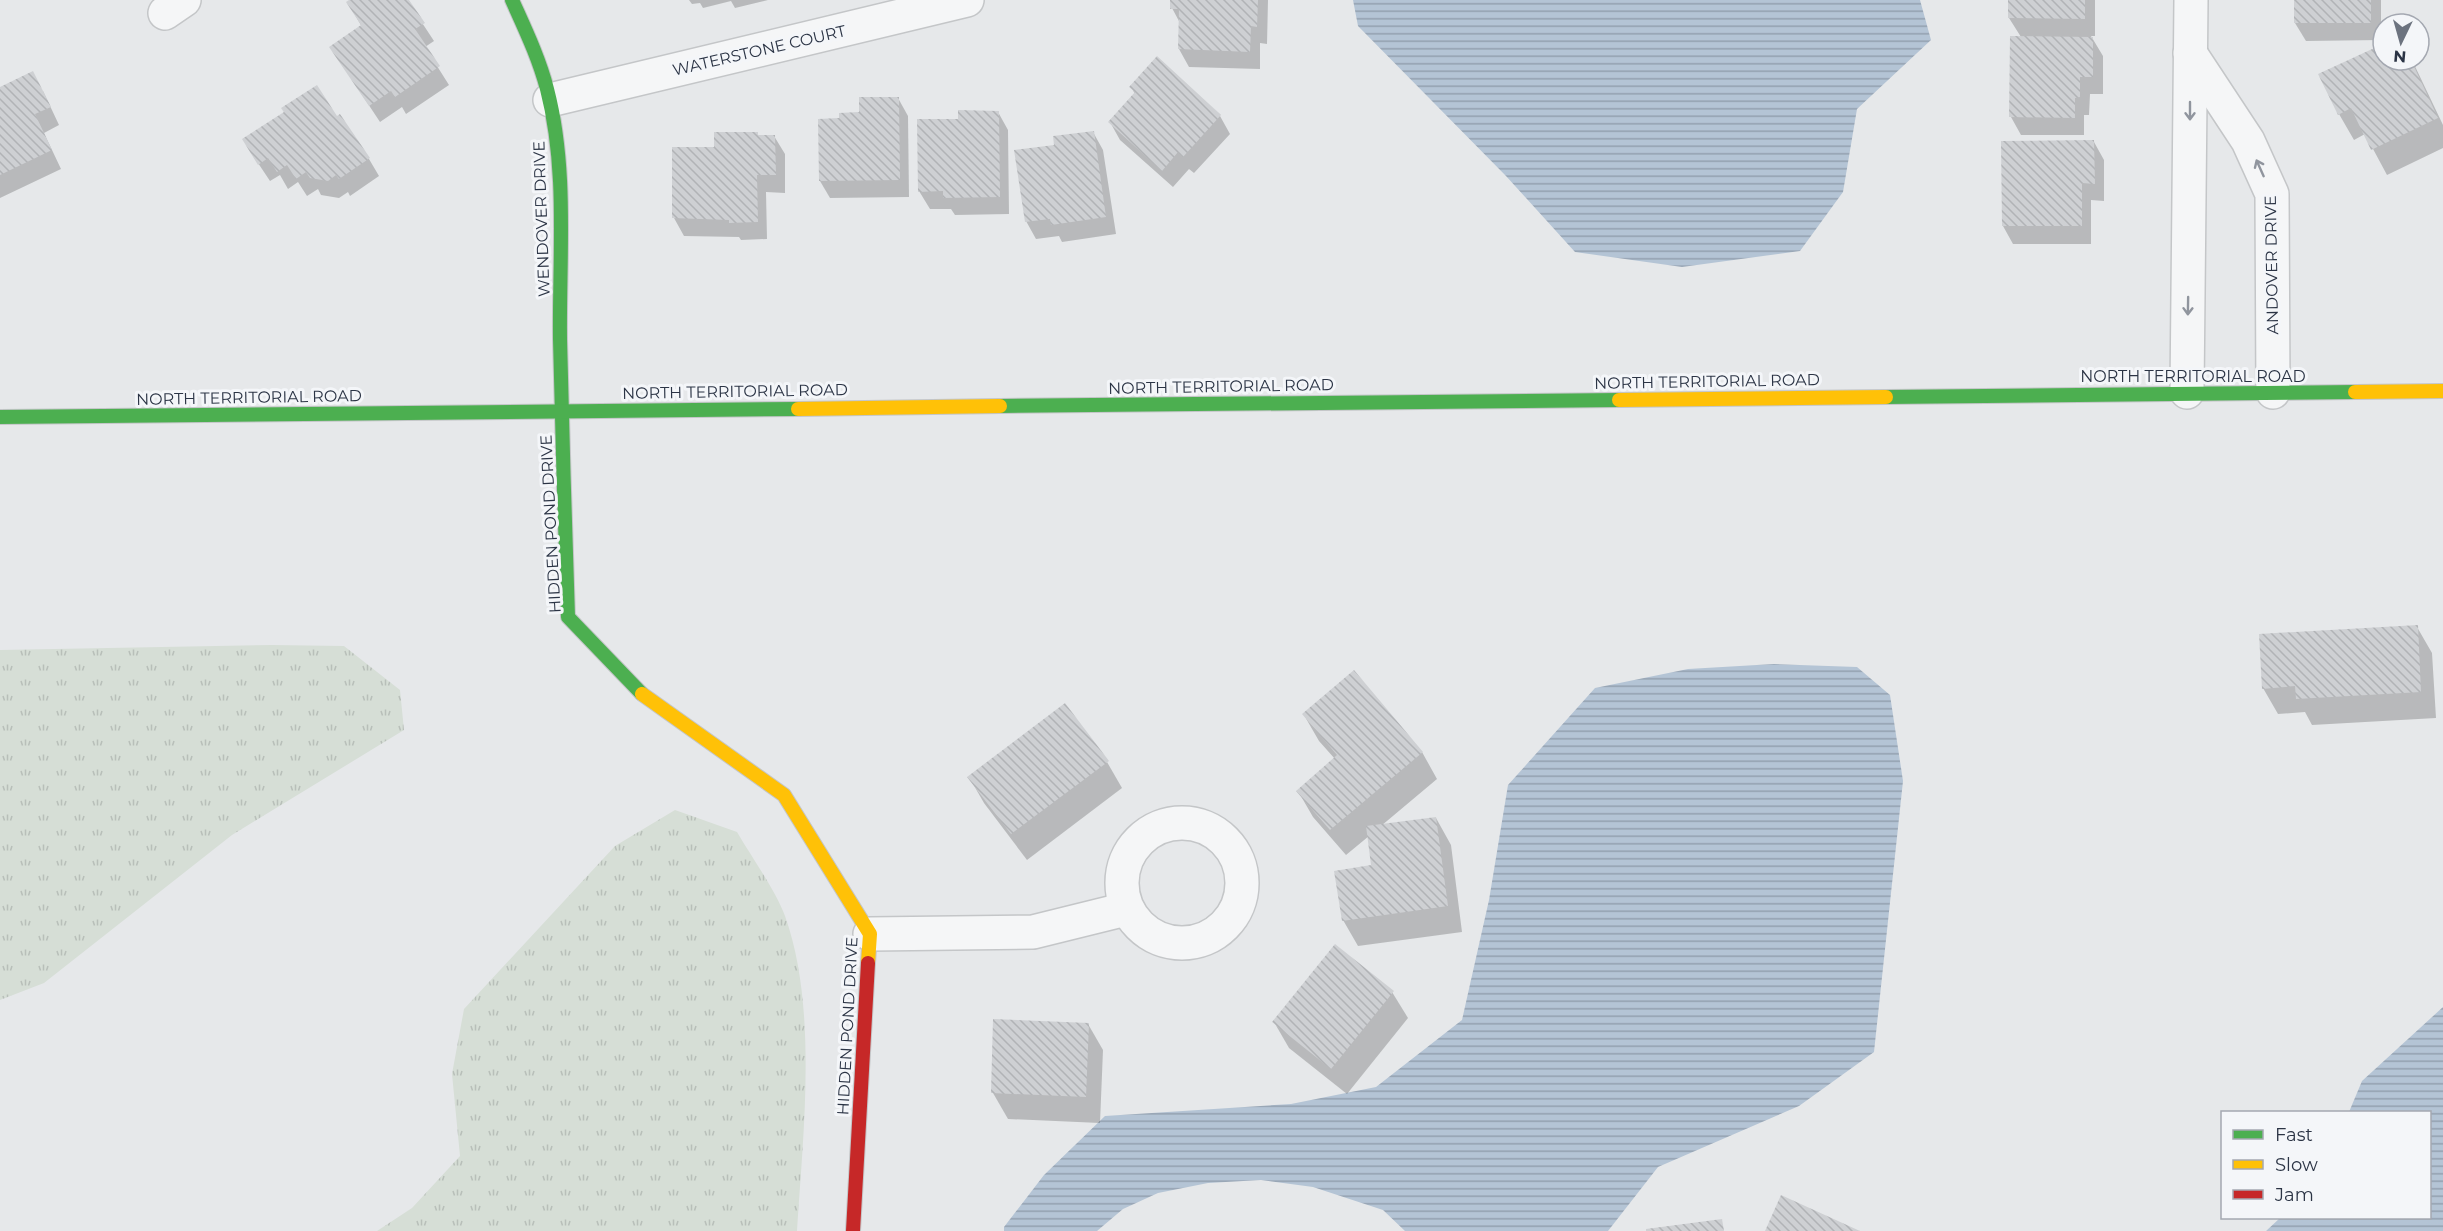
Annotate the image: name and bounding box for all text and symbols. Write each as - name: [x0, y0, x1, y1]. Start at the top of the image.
- north arrow: [2371, 12, 2431, 72]
- street label: WATERSTONE COURT: [671, 21, 848, 80]
- text: N: [2392, 46, 2407, 66]
- one-way arrow: [2184, 101, 2196, 121]
- street label: WENDOVER DRIVE: [529, 141, 554, 297]
- one-way arrow: [2254, 159, 2265, 177]
- street label: ANDOVER DRIVE: [2261, 195, 2282, 335]
- one-way arrow: [2182, 296, 2194, 316]
- street label: NORTH TERRITORIAL ROAD: [2080, 367, 2306, 386]
- street label: NORTH TERRITORIAL ROAD: [1594, 370, 1820, 393]
- street label: NORTH TERRITORIAL ROAD: [1108, 375, 1334, 398]
- street label: NORTH TERRITORIAL ROAD: [622, 380, 848, 403]
- street label: NORTH TERRITORIAL ROAD: [136, 386, 362, 409]
- street label: HIDDEN POND DRIVE: [536, 434, 565, 614]
- street label: HIDDEN POND DRIVE: [833, 936, 862, 1116]
- legend: [2221, 1111, 2431, 1219]
- text: Fast: [2275, 1124, 2313, 1146]
- text: Slow: [2275, 1154, 2318, 1176]
- text: Jam: [2274, 1184, 2314, 1206]

